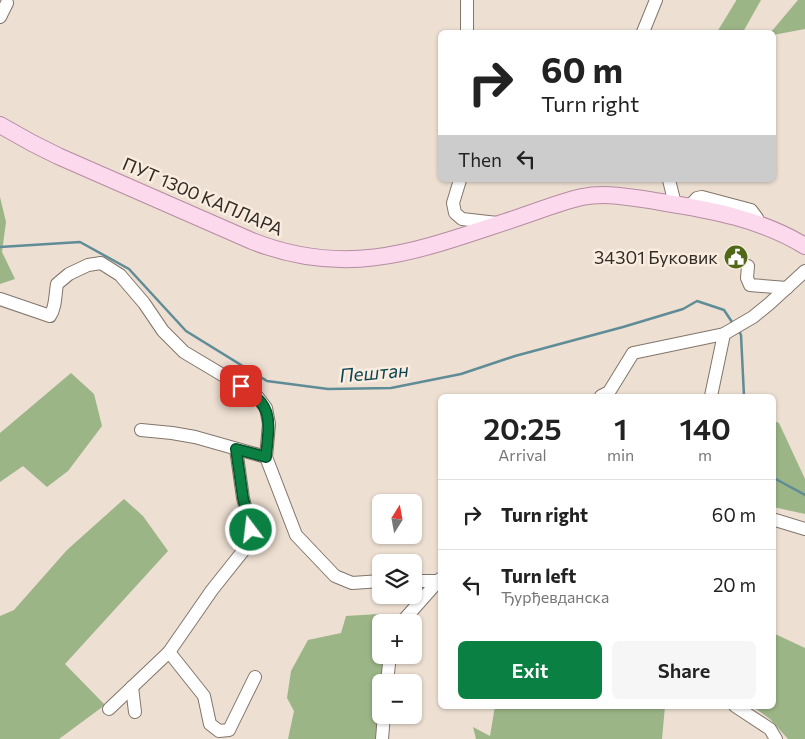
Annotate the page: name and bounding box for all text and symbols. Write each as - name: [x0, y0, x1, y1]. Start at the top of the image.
- text: 60 m: [541, 47, 623, 90]
- icon: right: [458, 50, 523, 115]
- text: Turn right: [541, 90, 639, 117]
- icon: left: [512, 145, 540, 173]
- text: Then: [458, 148, 502, 171]
- street label: ПУТ 1300 КАПЛАРА: [119, 152, 287, 240]
- public building icon: 34301 Буковик: [723, 244, 749, 270]
- place label: 34301 Буковик: [594, 246, 718, 268]
- water label: Пештан: [338, 357, 410, 386]
- pin: [220, 365, 262, 407]
- icon: arrive: [227, 372, 255, 400]
- text: 20:25: [483, 409, 562, 446]
- text: 1: [614, 409, 627, 446]
- text: 140: [679, 409, 731, 446]
- text: Arrival: [498, 445, 547, 464]
- text: min: [607, 445, 634, 464]
- text: m: [698, 445, 712, 464]
- north arrow: [372, 494, 422, 544]
- map controls: [372, 494, 422, 724]
- icon: right: [458, 501, 486, 529]
- position arrow: [224, 503, 276, 555]
- text: Turn right: [501, 503, 588, 526]
- text: 60 m: [712, 503, 756, 526]
- button: layers: [372, 554, 422, 604]
- text: Turn left: [501, 564, 576, 587]
- icon: left: [458, 571, 486, 599]
- text: 20 m: [713, 573, 756, 596]
- text: Ђурђевданска: [501, 587, 609, 606]
- button: +: [372, 614, 422, 664]
- button: Exit: [458, 641, 602, 699]
- button: Share: [612, 641, 756, 699]
- button: −: [372, 674, 422, 724]

